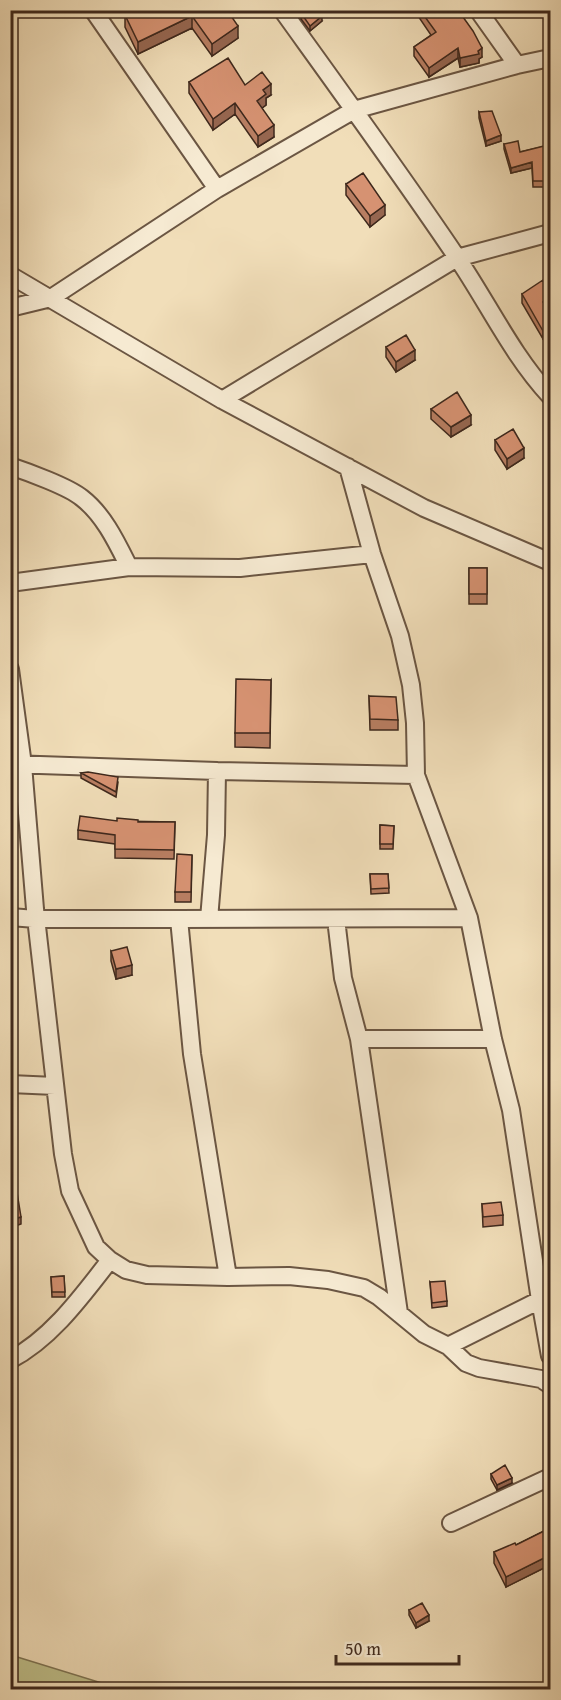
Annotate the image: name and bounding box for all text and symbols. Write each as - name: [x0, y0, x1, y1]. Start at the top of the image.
- scale bar: [336, 1628, 459, 1666]
- text: 50 m: [345, 1635, 381, 1662]

